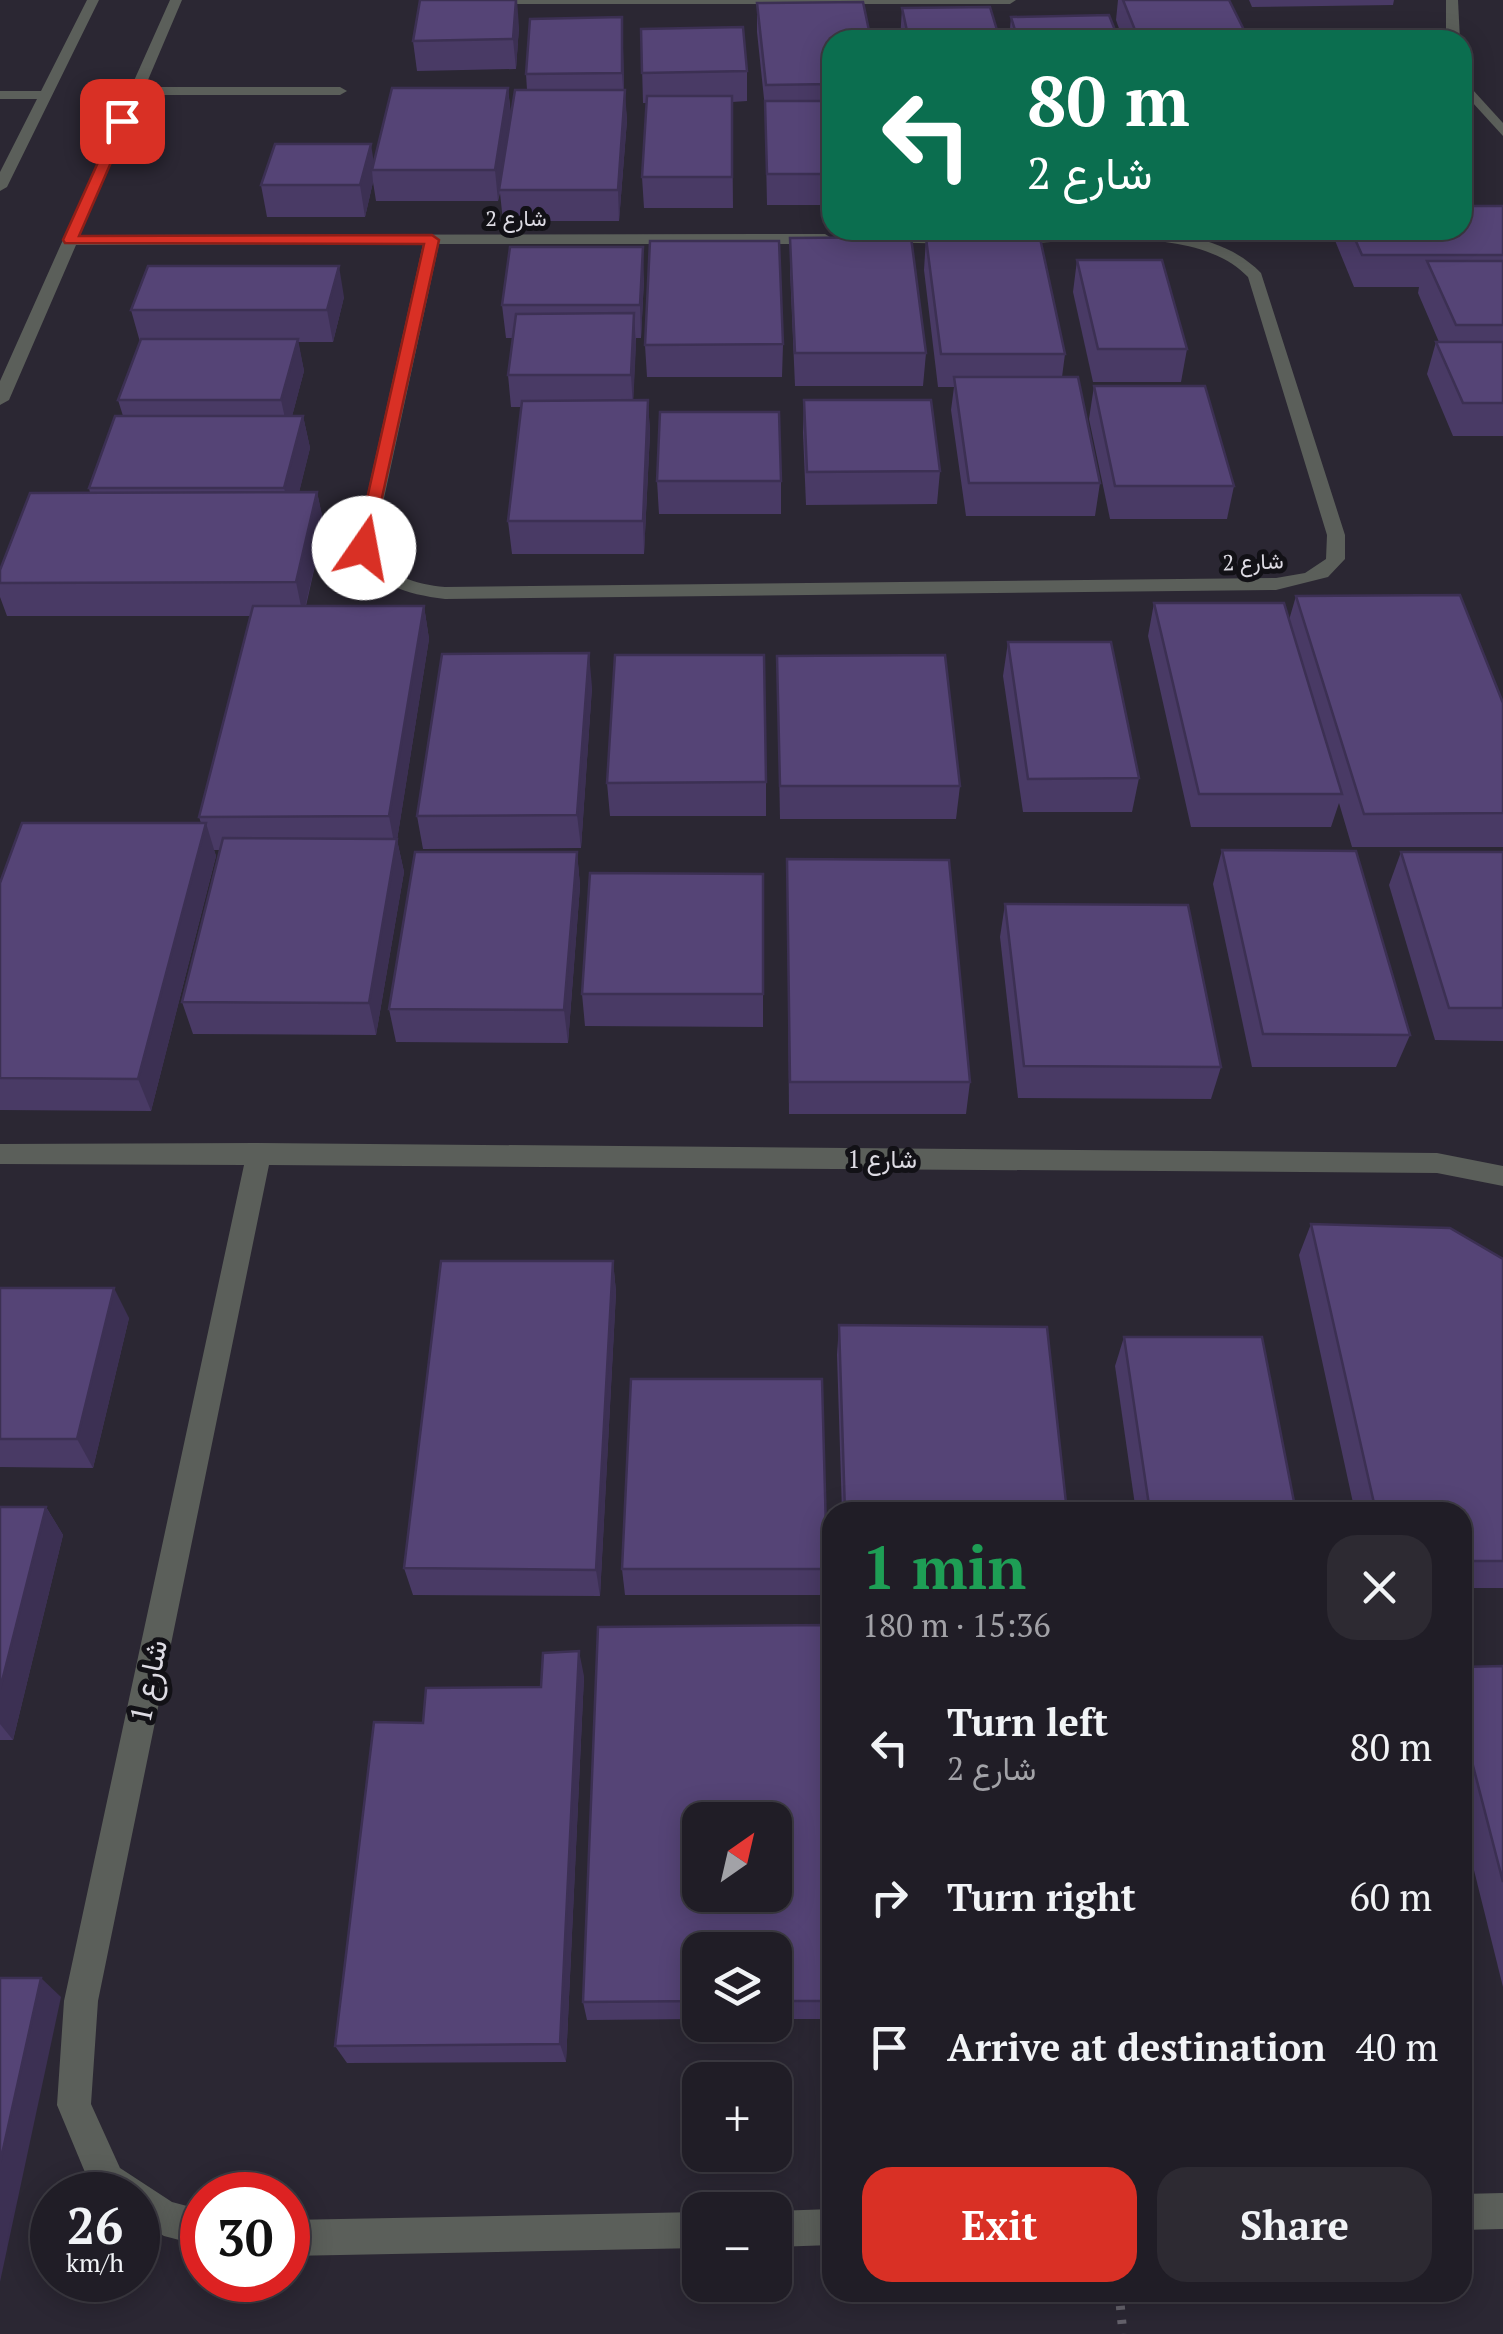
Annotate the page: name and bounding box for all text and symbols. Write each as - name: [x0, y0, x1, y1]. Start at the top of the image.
- text: 80 m: [1027, 53, 1190, 146]
- icon: left: [862, 70, 992, 200]
- pin: [80, 79, 165, 164]
- icon: arrive: [95, 94, 150, 149]
- text: شارع 2: [1027, 142, 1152, 202]
- street label: شارع 2: [485, 203, 547, 233]
- position arrow: [312, 496, 416, 600]
- street label: شارع 2: [1222, 545, 1284, 578]
- street label: شارع 1: [847, 1142, 917, 1176]
- text: 1 min: [862, 1527, 1026, 1606]
- button: close: [1327, 1535, 1432, 1640]
- text: 180 m · 15:36: [862, 1604, 1050, 1646]
- street label: شارع 1: [120, 1636, 177, 1726]
- text: Turn left: [947, 1697, 1108, 1747]
- icon: left: [862, 1720, 917, 1775]
- text: 80 m: [1349, 1722, 1432, 1772]
- text: شارع 2: [947, 1747, 1036, 1789]
- north arrow: [682, 1802, 792, 1912]
- map controls: [682, 1802, 792, 2302]
- icon: right: [862, 1870, 917, 1925]
- text: Turn right: [947, 1872, 1136, 1922]
- text: 60 m: [1349, 1872, 1432, 1922]
- button: layers: [682, 1932, 792, 2042]
- icon: arrive: [862, 2020, 917, 2075]
- text: Arrive at destination: [947, 2022, 1326, 2072]
- text: 40 m: [1356, 2022, 1438, 2072]
- button: +: [682, 2062, 792, 2172]
- button: Exit: [862, 2167, 1137, 2282]
- button: Share: [1157, 2167, 1432, 2282]
- speed limit sign: 30: [180, 2172, 310, 2302]
- text: 26: [67, 2192, 123, 2258]
- button: −: [682, 2192, 792, 2302]
- text: km/h: [66, 2246, 124, 2279]

